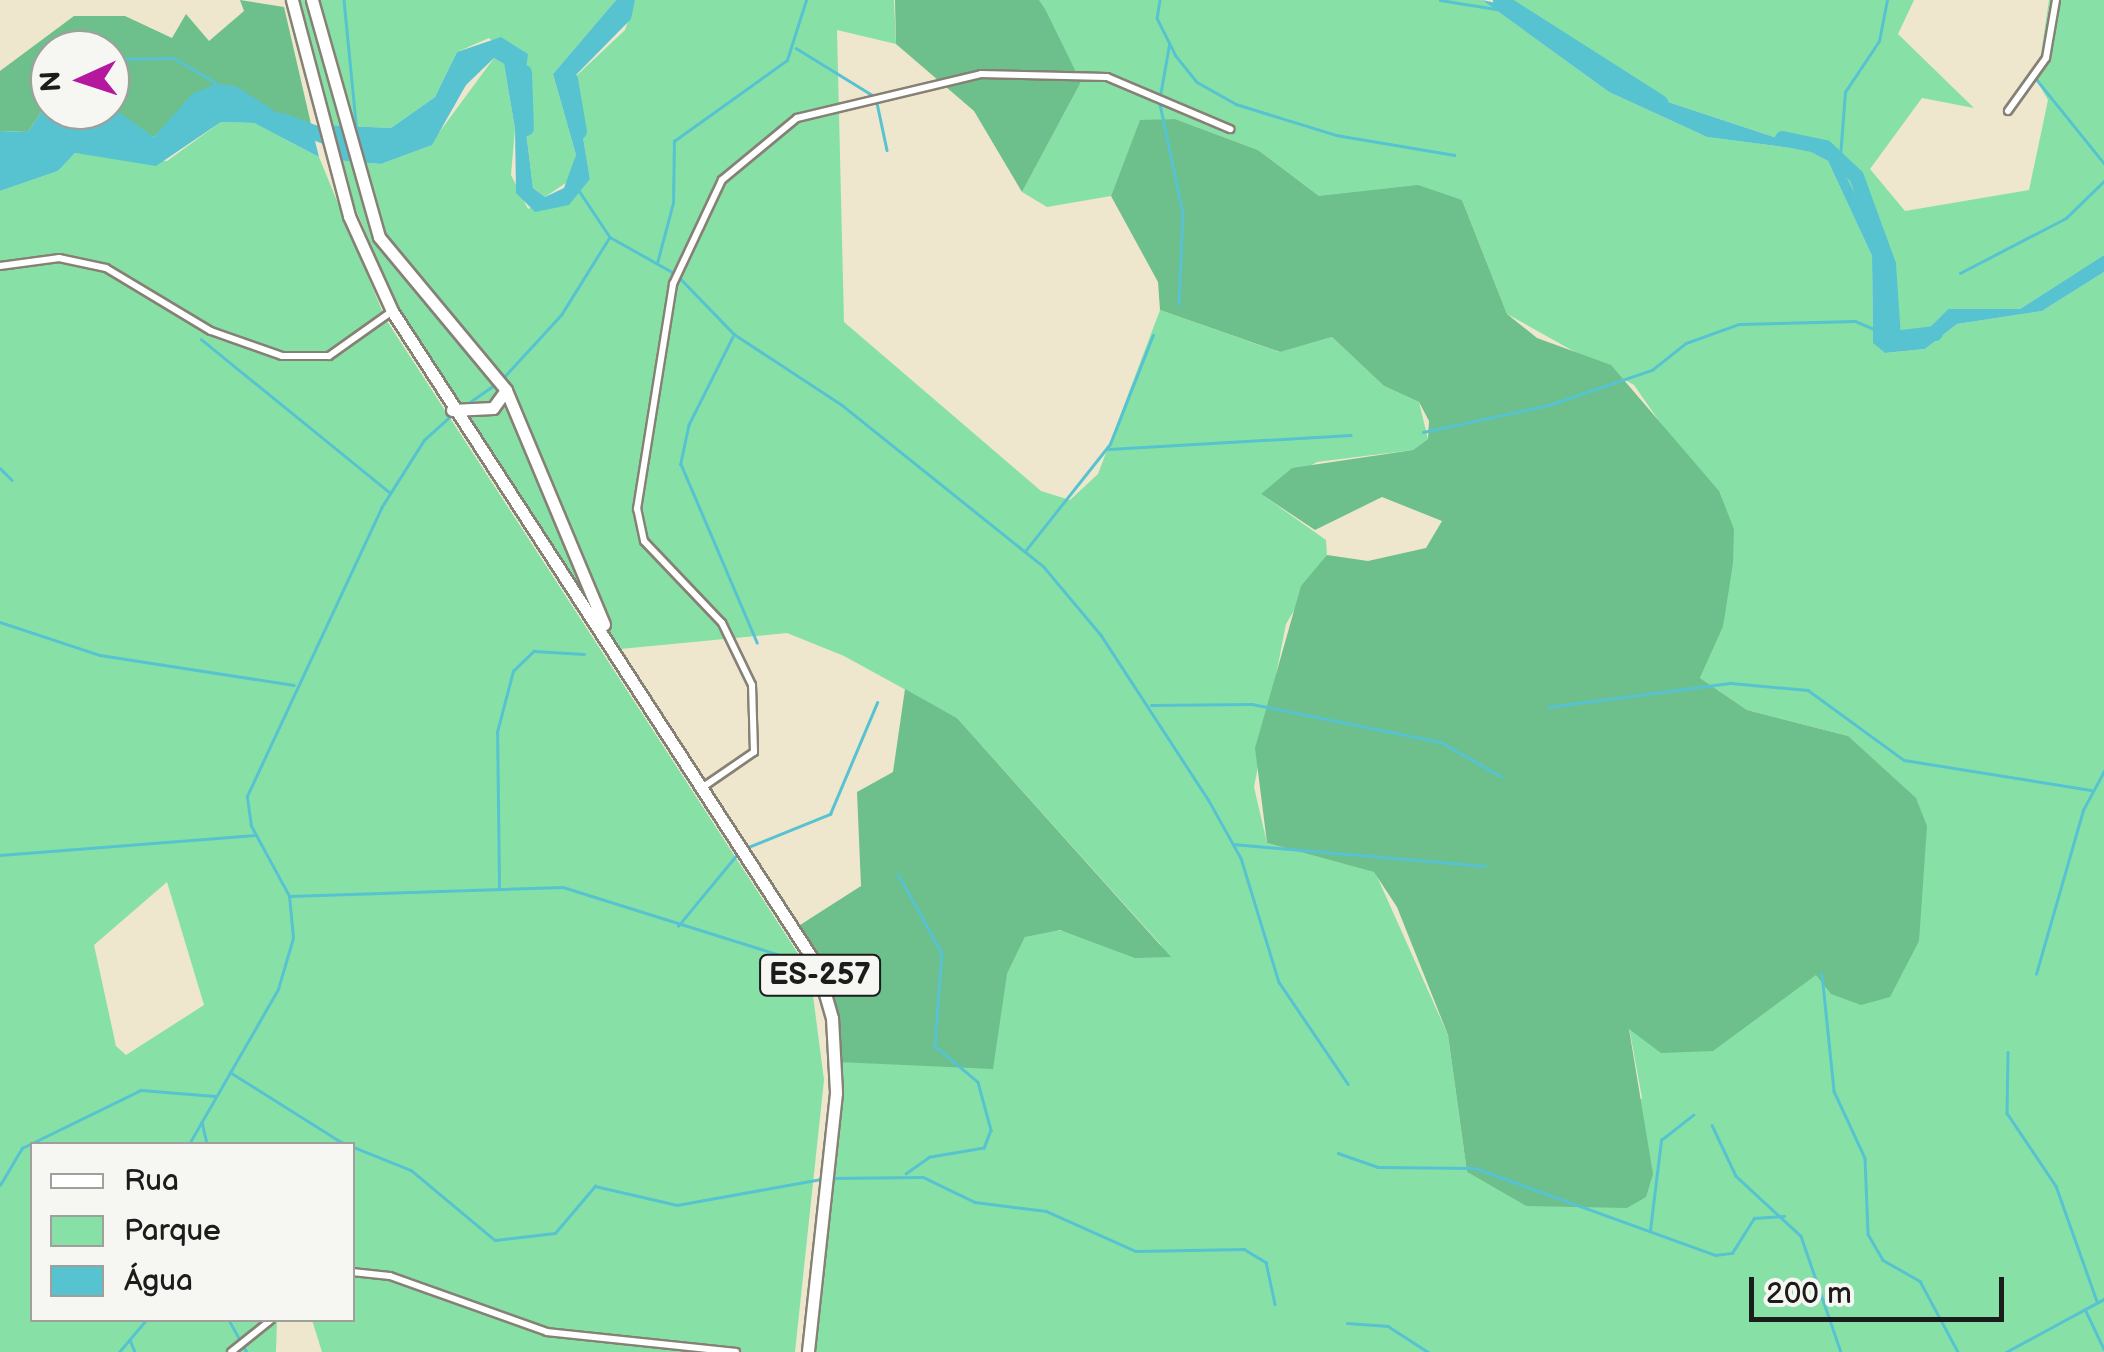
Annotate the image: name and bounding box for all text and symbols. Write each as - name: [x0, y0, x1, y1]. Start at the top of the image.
- north arrow: [30, 30, 130, 130]
- text: N: [35, 70, 69, 93]
- road number: ES-257: [758, 950, 882, 1000]
- legend: [30, 1142, 355, 1322]
- text: Rua: [124, 1163, 179, 1199]
- text: Parque: [124, 1213, 221, 1249]
- scale bar: [1754, 1257, 2009, 1319]
- text: Água: [124, 1263, 193, 1299]
- text: 200 m: [1766, 1276, 1852, 1312]

